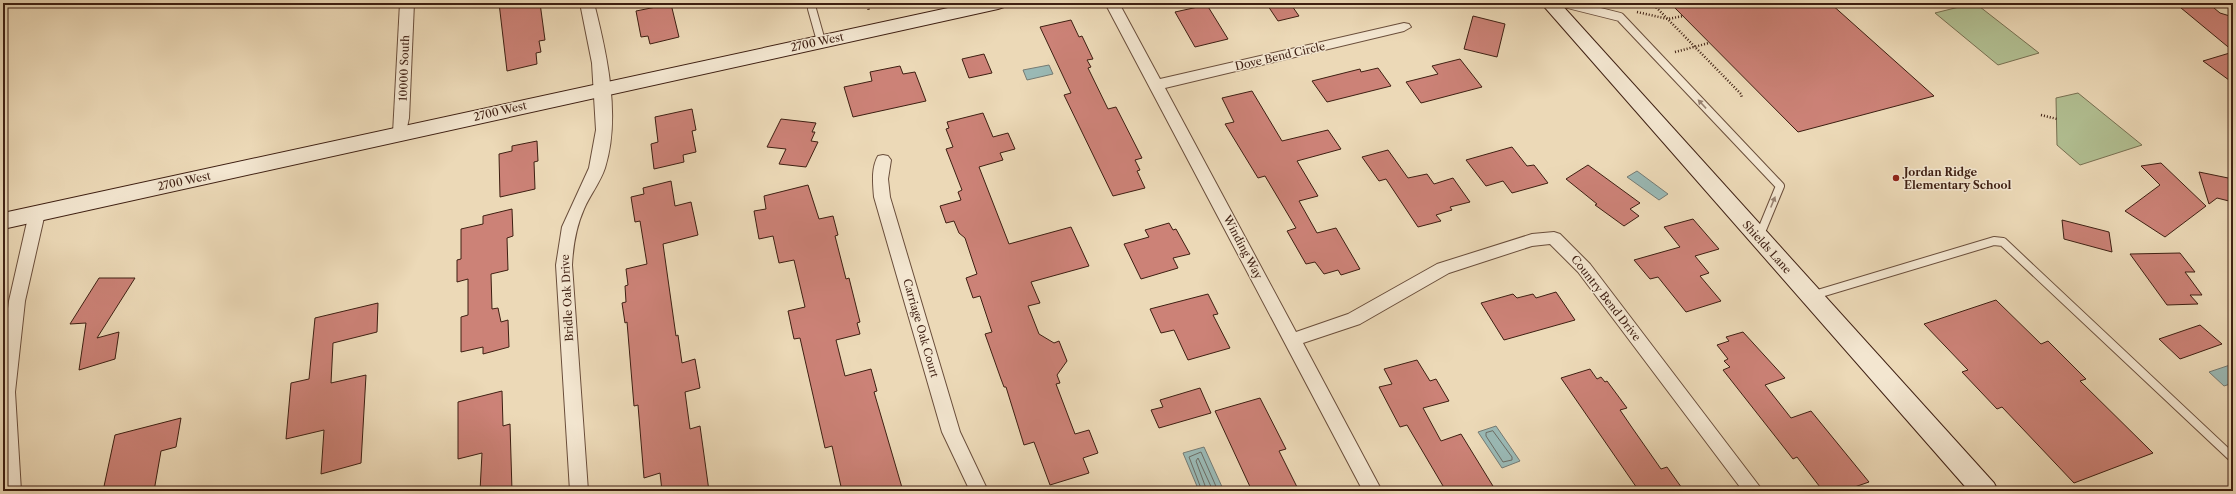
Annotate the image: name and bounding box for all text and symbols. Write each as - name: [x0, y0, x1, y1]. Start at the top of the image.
- street label: 2700 West: [789, 30, 845, 54]
- street label: 10000 South: [396, 35, 412, 101]
- street label: Dove Bend Circle: [1234, 39, 1326, 73]
- street label: 2700 West: [472, 98, 528, 124]
- one-way arrow: [1698, 99, 1707, 109]
- place label: Jordan Ridge Elementary School: [1902, 165, 2011, 192]
- street label: 2700 West: [156, 169, 212, 193]
- marker: Jordan Ridge Elementary School: [1891, 173, 1901, 183]
- one-way arrow: [1771, 195, 1777, 207]
- street label: Winding Way: [1220, 212, 1266, 282]
- street label: Shields Lane: [1739, 218, 1795, 276]
- street label: Country Bend Drive: [1568, 252, 1644, 344]
- street label: Bridle Oak Drive: [558, 254, 576, 342]
- street label: Carriage Oak Court: [900, 277, 942, 379]

